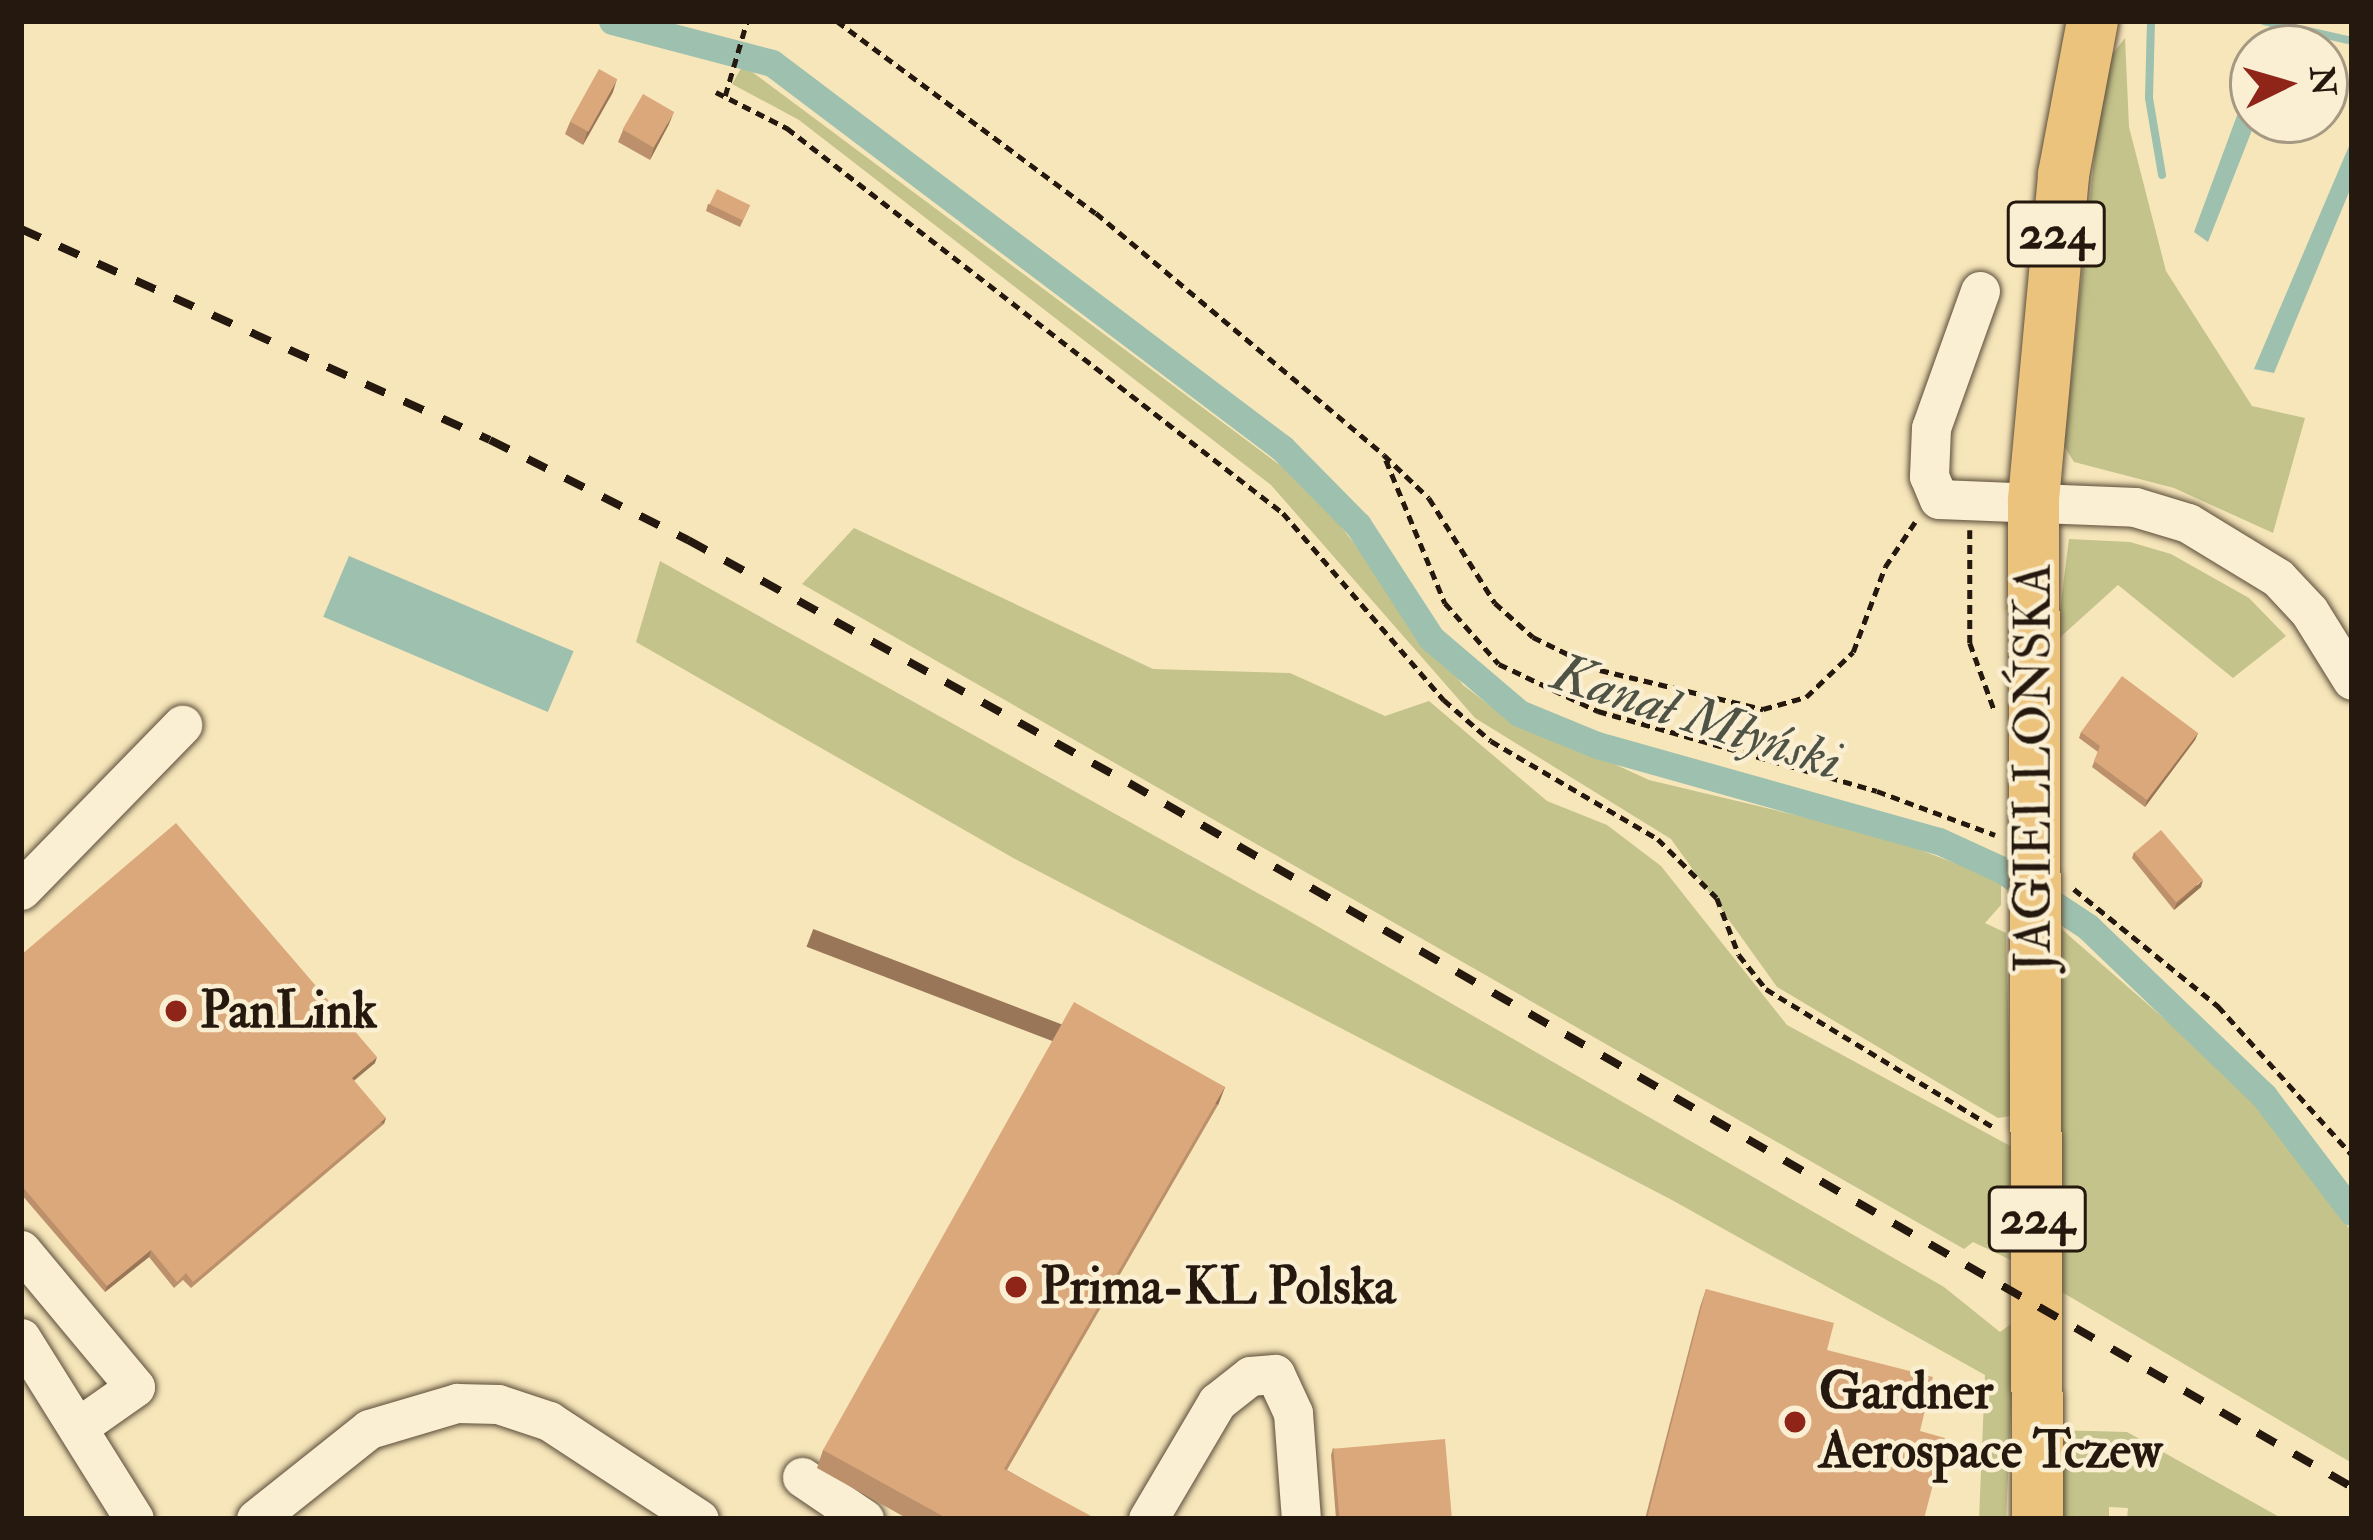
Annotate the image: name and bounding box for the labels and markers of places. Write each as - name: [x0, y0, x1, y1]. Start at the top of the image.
- place label: PanLink: [200, 980, 377, 1042]
- marker: PanLink: [163, 998, 189, 1024]
- place label: Prima-KL Polska: [1040, 1256, 1396, 1318]
- marker: Prima-KL Polska: [1003, 1274, 1029, 1300]
- place label: Gardner Aerospace Tczew: [1819, 1362, 2162, 1482]
- marker: Gardner Aerospace Tczew: [1782, 1409, 1808, 1435]

